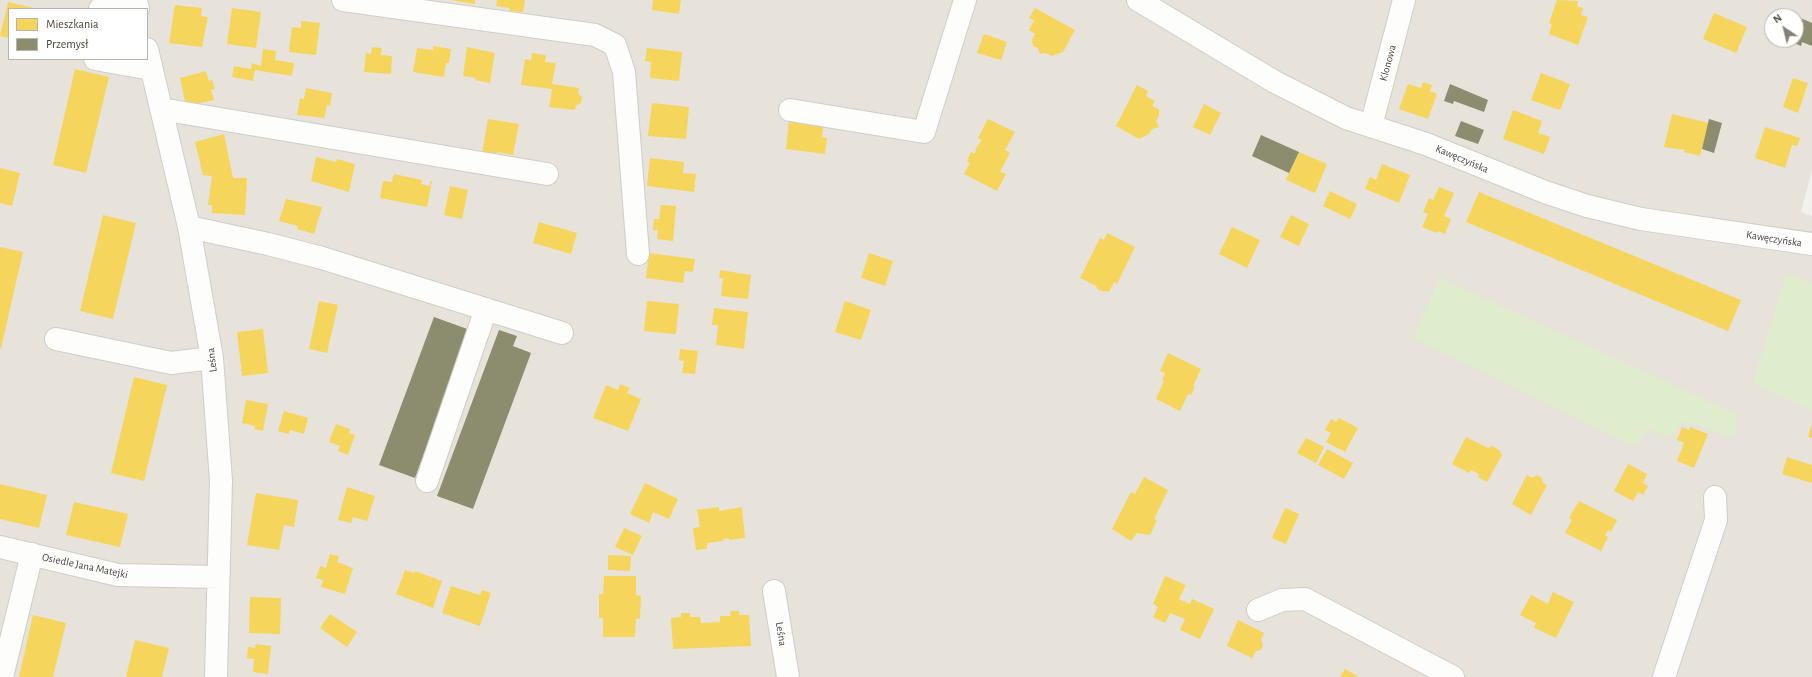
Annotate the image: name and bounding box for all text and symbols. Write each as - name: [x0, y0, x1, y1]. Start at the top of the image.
- legend: [8, 8, 148, 60]
- north arrow: [1764, 8, 1804, 48]
- text: N: [1771, 12, 1784, 25]
- text: Mieszkania: [46, 18, 99, 30]
- text: Przemysł: [46, 38, 88, 50]
- street label: Klonowa: [1377, 43, 1399, 83]
- street label: Kawęczyńska: [1434, 142, 1490, 176]
- street label: Kawęczyńska: [1745, 228, 1803, 250]
- street label: Leśna: [204, 347, 220, 373]
- street label: Osiedle Jana Matejki: [41, 550, 129, 582]
- street label: Leśna: [773, 621, 789, 647]

